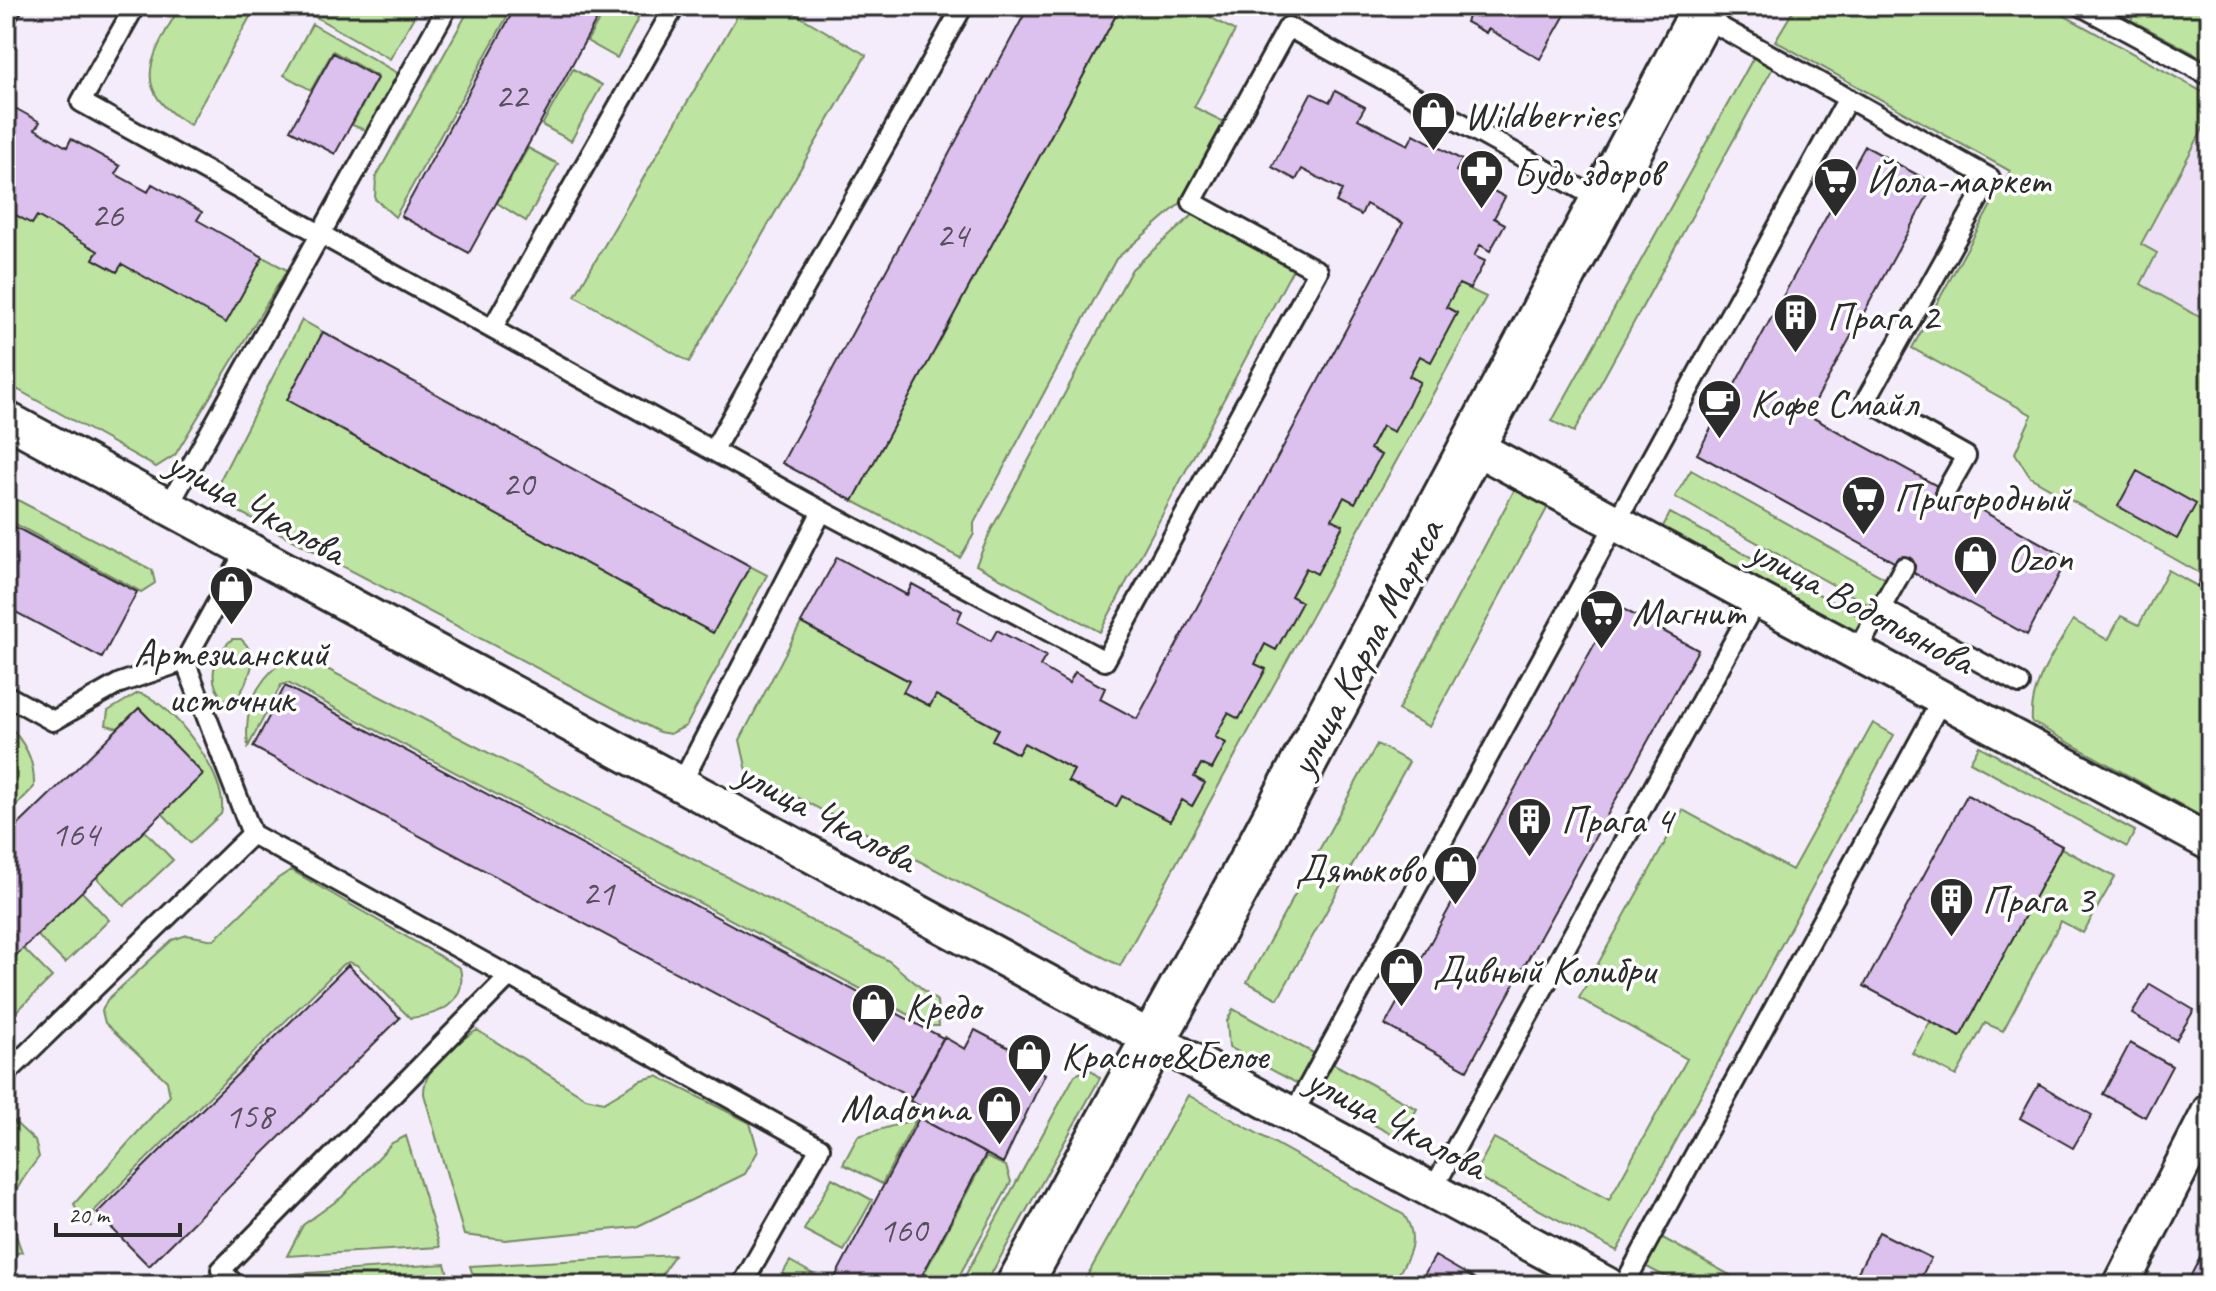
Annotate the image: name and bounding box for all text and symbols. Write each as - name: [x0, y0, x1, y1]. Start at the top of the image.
- house number: 22: [495, 73, 530, 119]
- shop icon: Wildberries: [1409, 90, 1457, 153]
- place label: Wildberries: [1464, 90, 1621, 140]
- pharmacy icon: Будь здоров: [1458, 148, 1506, 211]
- place label: Будь здоров: [1513, 148, 1669, 198]
- supermarket icon: Йола-маркет: [1811, 155, 1859, 218]
- place label: Йола-маркет: [1866, 155, 2052, 205]
- house number: 26: [91, 192, 125, 238]
- house number: 24: [936, 212, 972, 258]
- building icon: Прага 2: [1772, 292, 1820, 355]
- place label: Прага 2: [1827, 292, 1942, 342]
- cafe icon: Кофе Смайл: [1695, 378, 1743, 441]
- place label: Кофе Смайл: [1750, 378, 1920, 428]
- street label: улица Чкалова: [157, 436, 358, 578]
- house number: 20: [502, 461, 537, 507]
- supermarket icon: Пригородный: [1839, 473, 1887, 536]
- place label: Пригородный: [1894, 473, 2073, 523]
- street label: улица Карла Маркса: [1276, 508, 1456, 786]
- street label: улица Водопьянова: [1739, 525, 1985, 687]
- shop icon: Ozon: [1952, 533, 2000, 596]
- place label: Ozon: [2007, 533, 2074, 583]
- shop icon: Артезианский источник: [207, 564, 255, 627]
- supermarket icon: Магнит: [1577, 587, 1625, 650]
- place label: Магнит: [1632, 587, 1747, 637]
- place label: Артезианский источник: [134, 628, 331, 724]
- street label: улица Чкалова: [726, 747, 928, 886]
- building icon: Прага 4: [1506, 795, 1554, 858]
- place label: Прага 4: [1561, 795, 1677, 845]
- house number: 164: [51, 811, 103, 857]
- place label: Дятьково: [1296, 844, 1427, 894]
- shop icon: Дятьково: [1432, 844, 1480, 907]
- house number: 21: [582, 870, 616, 916]
- building icon: Прага 3: [1927, 875, 1975, 938]
- place label: Прага 3: [1982, 875, 2097, 925]
- shop icon: Дивный Колибри: [1378, 945, 1426, 1008]
- place label: Дивный Колибри: [1433, 945, 1659, 995]
- shop icon: Кредо: [850, 982, 898, 1045]
- place label: Кредо: [905, 982, 984, 1032]
- shop icon: Красное&Белое: [1006, 1031, 1054, 1094]
- place label: Красное&Белое: [1061, 1031, 1271, 1081]
- street label: улица Чкалова: [1296, 1054, 1498, 1193]
- place label: Madonna: [840, 1083, 973, 1133]
- shop icon: Madonna: [976, 1083, 1024, 1146]
- house number: 158: [225, 1093, 277, 1139]
- scale bar: [56, 1187, 180, 1237]
- text: 20 m: [68, 1200, 111, 1230]
- house number: 160: [879, 1207, 930, 1253]

